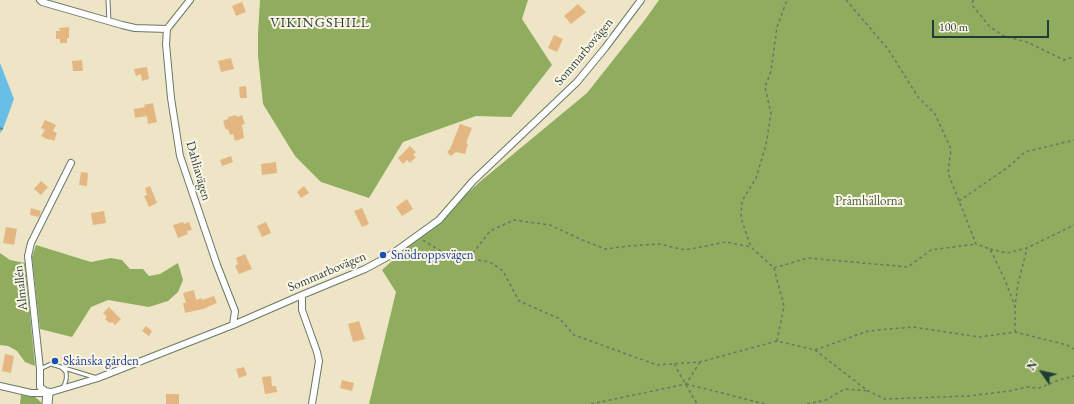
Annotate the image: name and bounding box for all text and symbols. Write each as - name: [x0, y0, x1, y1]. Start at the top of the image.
- scale bar: [934, 12, 1051, 38]
- district label: VIKINGSHILL: [270, 15, 370, 31]
- street label: Sommarbovägen: [551, 15, 617, 89]
- text: 100 m: [939, 19, 968, 35]
- street label: Dahliavägen: [182, 139, 214, 203]
- park label: Pråmhällorna: [835, 193, 903, 209]
- place label: Snödroppsvägen: [391, 247, 474, 263]
- street label: Sommarbovägen: [286, 249, 368, 295]
- marker: Snödroppsvägen: [378, 250, 388, 260]
- street label: Almallén: [11, 265, 31, 311]
- north arrow: [1022, 352, 1062, 392]
- place label: Skånska gården: [63, 353, 139, 369]
- marker: Skånska gården: [50, 356, 60, 366]
- text: N: [1024, 358, 1040, 373]

